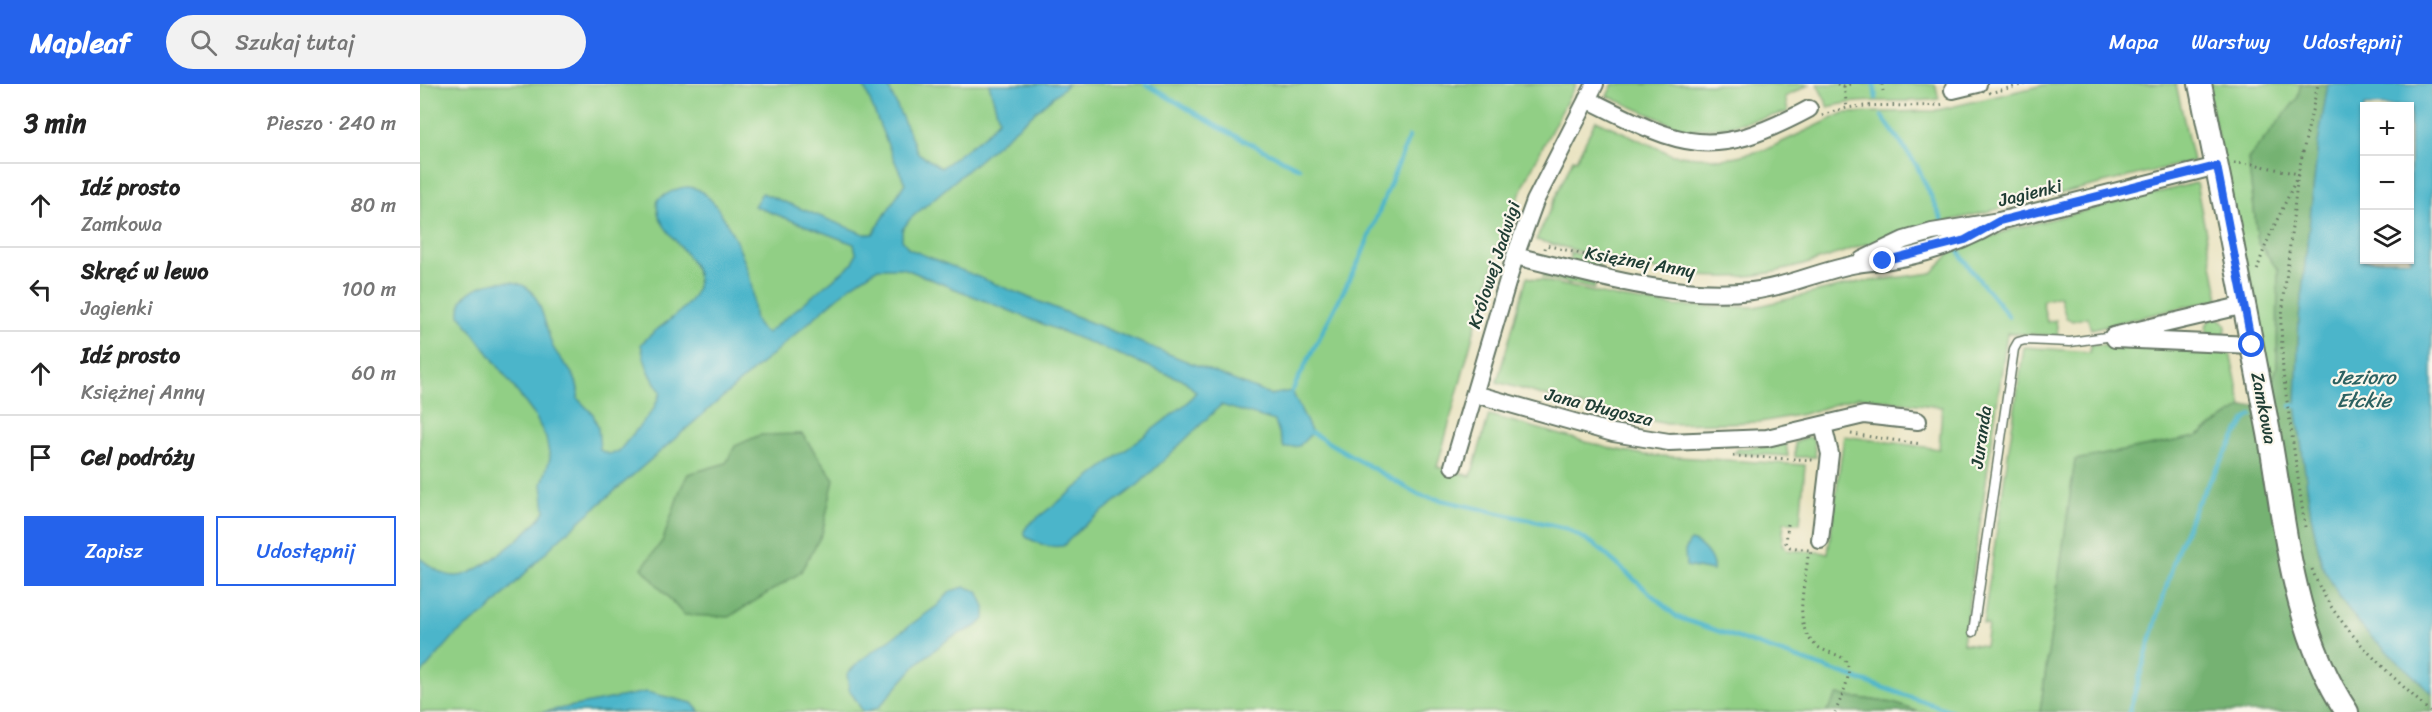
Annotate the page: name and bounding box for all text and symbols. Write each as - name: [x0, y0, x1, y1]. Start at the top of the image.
- search box: [166, 15, 586, 69]
- text: Mapleaf: [30, 18, 130, 67]
- text: Szukaj tutaj: [235, 23, 355, 62]
- text: Mapa: [2109, 23, 2158, 61]
- text: Warstwy: [2191, 23, 2270, 61]
- text: Udostępnij: [2303, 23, 2402, 61]
- icon: search: [187, 26, 220, 59]
- text: 3 min: [24, 100, 86, 146]
- map controls: [2360, 102, 2414, 264]
- button: +: [2360, 102, 2414, 156]
- text: Pieszo · 240 m: [266, 106, 396, 141]
- button: −: [2360, 156, 2414, 210]
- text: Idź prosto: [81, 168, 180, 207]
- street label: Jagienki: [1994, 169, 2066, 217]
- text: 80 m: [351, 188, 396, 223]
- icon: ahead: [24, 189, 57, 222]
- street label: Królowej Jadwigi: [1458, 196, 1530, 333]
- text: Zamkowa: [81, 207, 162, 242]
- button: layers: [2360, 210, 2414, 264]
- street label: Księżnej Anny: [1582, 237, 1698, 288]
- route end: [1869, 247, 1895, 273]
- text: Skręć w lewo: [81, 252, 208, 291]
- text: 100 m: [342, 272, 396, 307]
- icon: left: [24, 273, 57, 306]
- text: Jagienki: [81, 291, 153, 326]
- route start: [2238, 331, 2264, 357]
- text: Idź prosto: [81, 336, 180, 375]
- text: 60 m: [351, 356, 396, 391]
- icon: ahead: [24, 357, 57, 390]
- water label: Jezioro Ełckie: [2333, 360, 2397, 418]
- street label: Zamkowa: [2241, 369, 2287, 447]
- text: Księżnej Anny: [81, 375, 205, 410]
- street label: Jana Długosza: [1541, 378, 1657, 436]
- street label: Juranda: [1961, 404, 2001, 471]
- text: Cel podróży: [81, 438, 194, 477]
- icon: arrive: [24, 441, 57, 474]
- button: Zapisz: [24, 516, 204, 586]
- button: Udostępnij: [216, 516, 396, 586]

